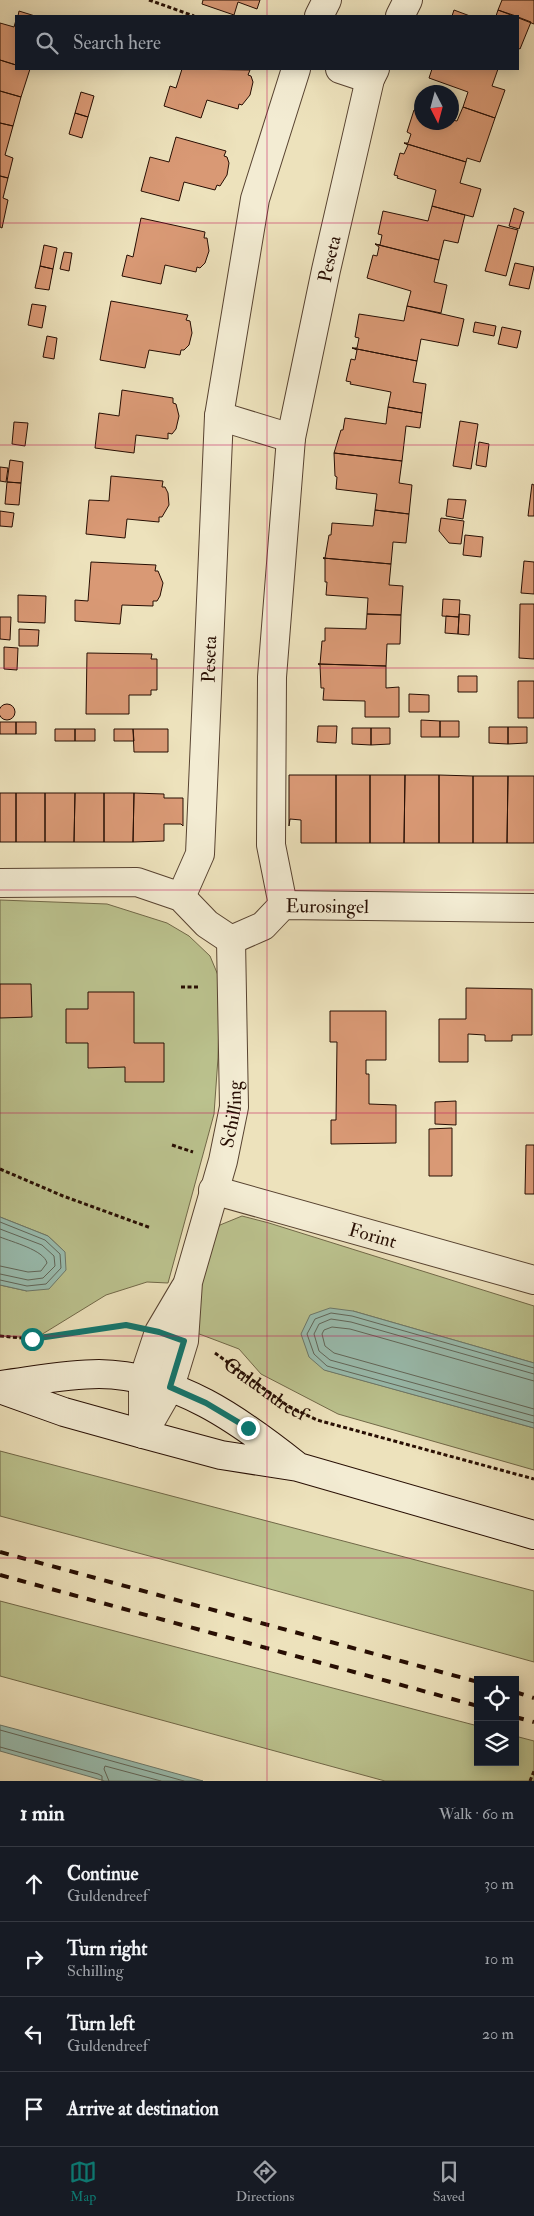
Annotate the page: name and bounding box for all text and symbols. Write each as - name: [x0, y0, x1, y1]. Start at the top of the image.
- search box: [15, 15, 519, 70]
- icon: search: [33, 29, 61, 57]
- text: Search here: [73, 31, 161, 55]
- north arrow: [414, 85, 459, 130]
- street label: Peseta: [313, 233, 347, 284]
- street label: Peseta: [196, 635, 222, 683]
- street label: Eurosingel: [285, 894, 369, 919]
- street label: Schilling: [215, 1080, 247, 1150]
- street label: Forint: [346, 1218, 399, 1254]
- route start: [21, 1328, 44, 1351]
- street label: Guldendreef: [219, 1352, 313, 1428]
- route end: [237, 1417, 260, 1440]
- map controls: [474, 1676, 519, 1766]
- button: locate: [474, 1676, 519, 1721]
- button: layers: [474, 1721, 519, 1766]
- text: 1 min: [20, 1800, 65, 1827]
- text: Walk · 60 m: [439, 1804, 514, 1824]
- text: Continue: [67, 1862, 138, 1886]
- icon: ahead: [20, 1870, 48, 1898]
- text: 30 m: [484, 1874, 514, 1894]
- text: Guldendreef: [67, 1886, 148, 1906]
- text: Turn right: [67, 1937, 147, 1961]
- icon: right: [20, 1945, 48, 1973]
- text: 10 m: [484, 1949, 514, 1969]
- text: Schilling: [67, 1961, 124, 1981]
- text: Turn left: [67, 2012, 135, 2036]
- icon: left: [20, 2020, 48, 2048]
- text: 20 m: [482, 2024, 514, 2044]
- text: Guldendreef: [67, 2036, 148, 2056]
- icon: arrive: [20, 2095, 48, 2123]
- text: Arrive at destination: [67, 2097, 219, 2121]
- tab: Map: [69, 2158, 97, 2205]
- tab: Directions: [236, 2158, 294, 2205]
- tab: Saved: [433, 2158, 465, 2205]

